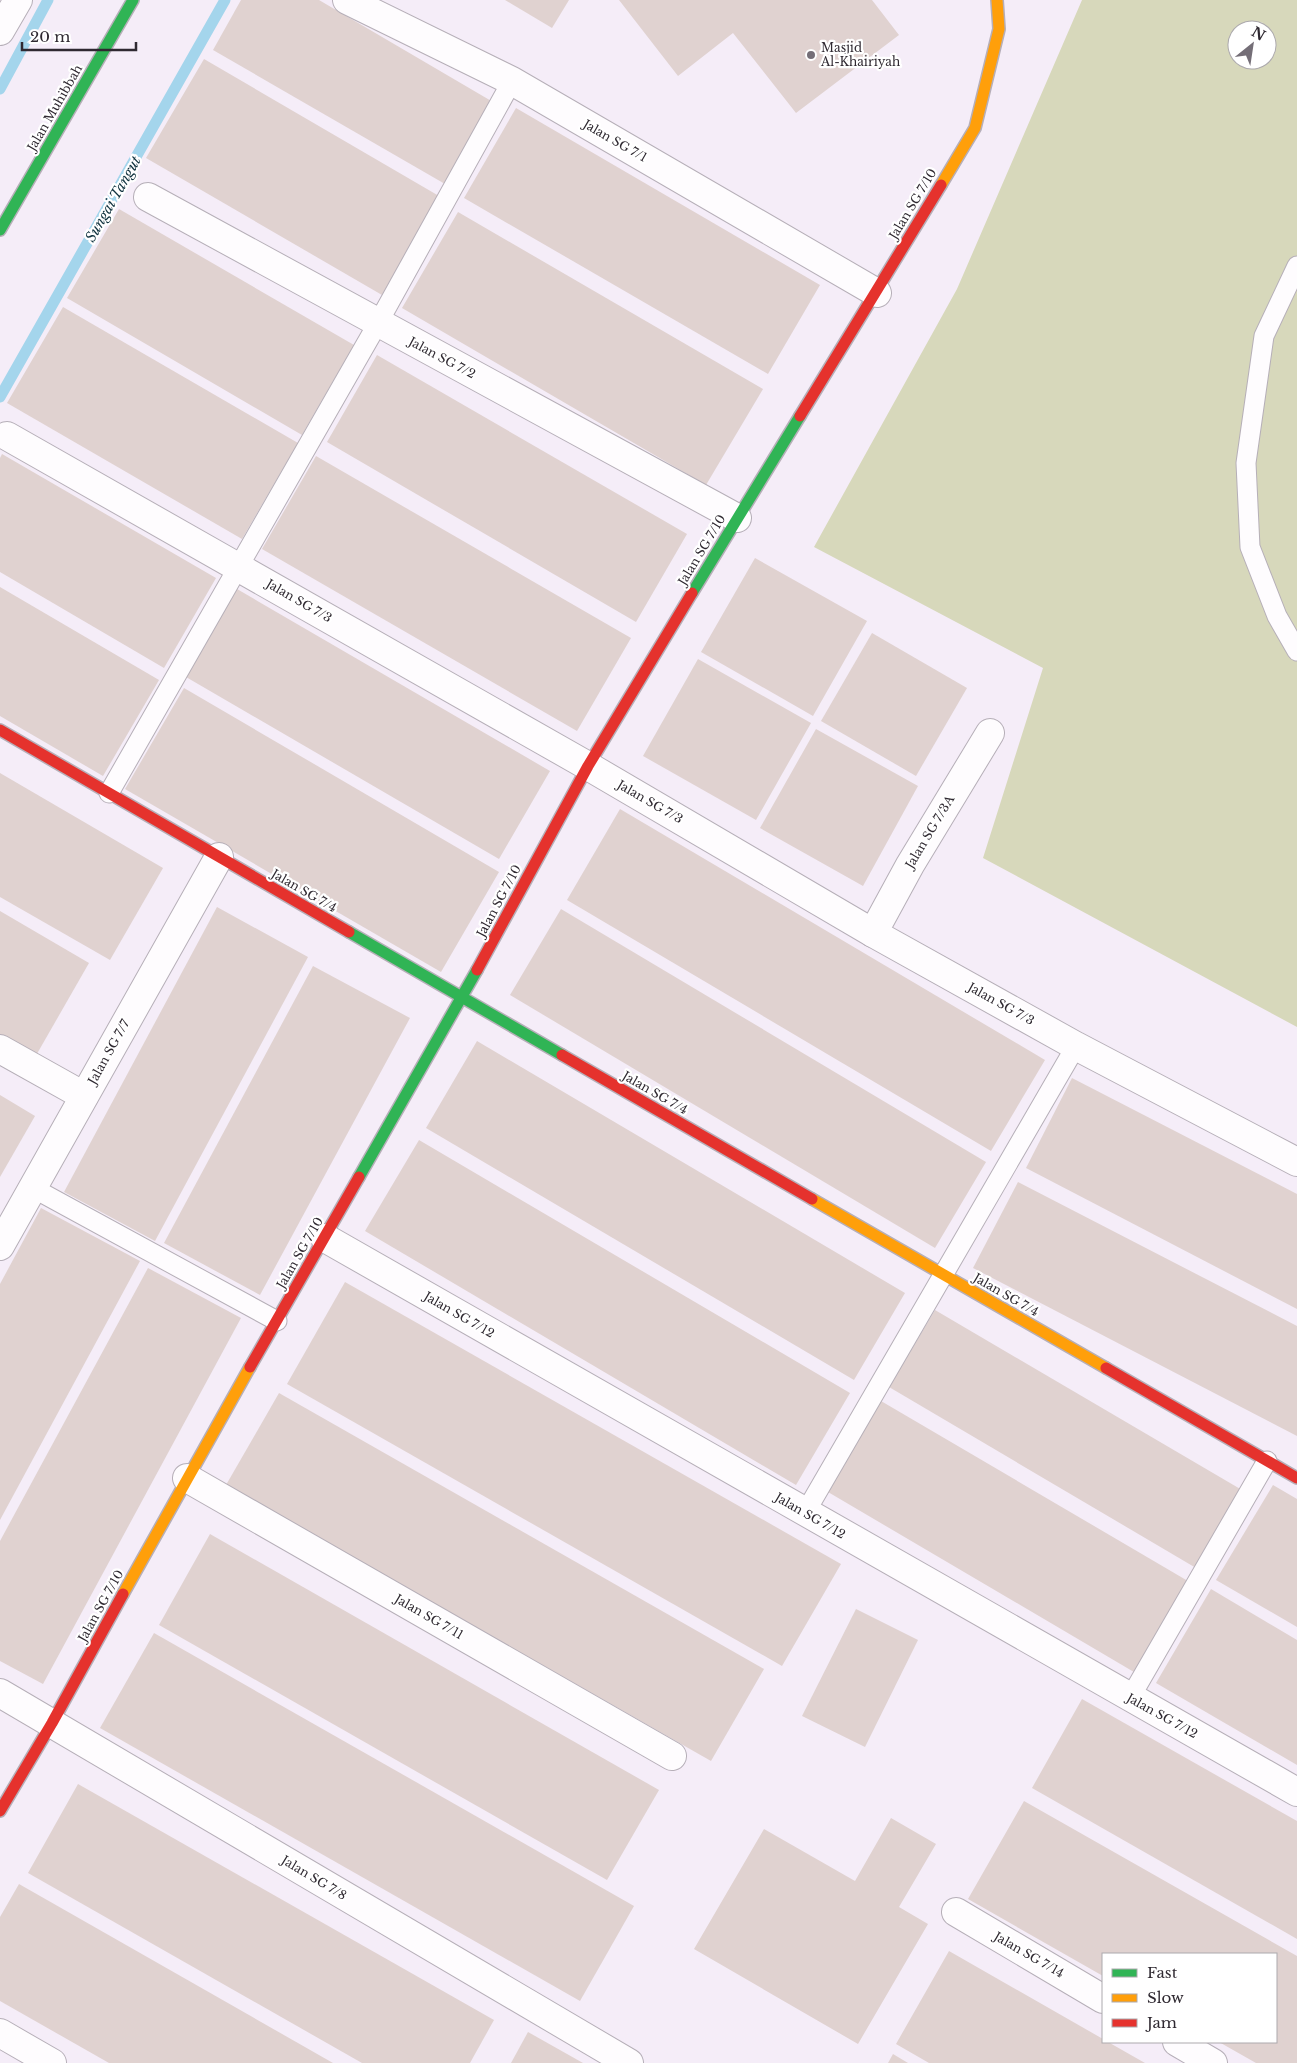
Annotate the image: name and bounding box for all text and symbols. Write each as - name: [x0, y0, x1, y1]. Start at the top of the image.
- scale bar: [22, 20, 136, 52]
- north arrow: [1227, 20, 1277, 70]
- text: N: [1248, 23, 1269, 45]
- text: 20 m: [30, 27, 70, 46]
- place label: Masjid Al-Khairiyah: [820, 40, 900, 69]
- marker: Masjid Al-Khairiyah: [805, 49, 817, 61]
- street label: Jalan Muhibbah: [23, 62, 85, 155]
- street label: Jalan SG 7/1: [579, 115, 650, 165]
- water label: Sungai Tangut: [81, 152, 145, 245]
- street label: Jalan SG 7/10: [885, 166, 940, 244]
- street label: Jalan SG 7/2: [405, 333, 478, 381]
- street label: Jalan SG 7/10: [674, 512, 729, 590]
- street label: Jalan SG 7/3: [262, 575, 335, 625]
- street label: Jalan SG 7/3: [613, 776, 686, 826]
- street label: Jalan SG 7/3A: [901, 792, 958, 873]
- street label: Jalan SG 7/10: [472, 862, 524, 941]
- street label: Jalan SG 7/4: [267, 865, 339, 915]
- street label: Jalan SG 7/3: [964, 978, 1037, 1028]
- street label: Jalan SG 7/7: [84, 1016, 133, 1089]
- street label: Jalan SG 7/4: [618, 1067, 690, 1117]
- street label: Jalan SG 7/10: [272, 1214, 326, 1293]
- street label: Jalan SG 7/4: [969, 1269, 1041, 1319]
- street label: Jalan SG 7/12: [420, 1287, 497, 1341]
- street label: Jalan SG 7/12: [771, 1488, 848, 1542]
- street label: Jalan SG 7/10: [74, 1567, 126, 1646]
- street label: Jalan SG 7/11: [391, 1590, 466, 1642]
- street label: Jalan SG 7/12: [1122, 1689, 1200, 1741]
- street label: Jalan SG 7/8: [277, 1851, 349, 1903]
- street label: Jalan SG 7/14: [990, 1928, 1067, 1981]
- legend: [1102, 1953, 1277, 2043]
- text: Fast: [1147, 1963, 1178, 1982]
- text: Slow: [1147, 1988, 1184, 2007]
- text: Jam: [1145, 2013, 1177, 2032]

